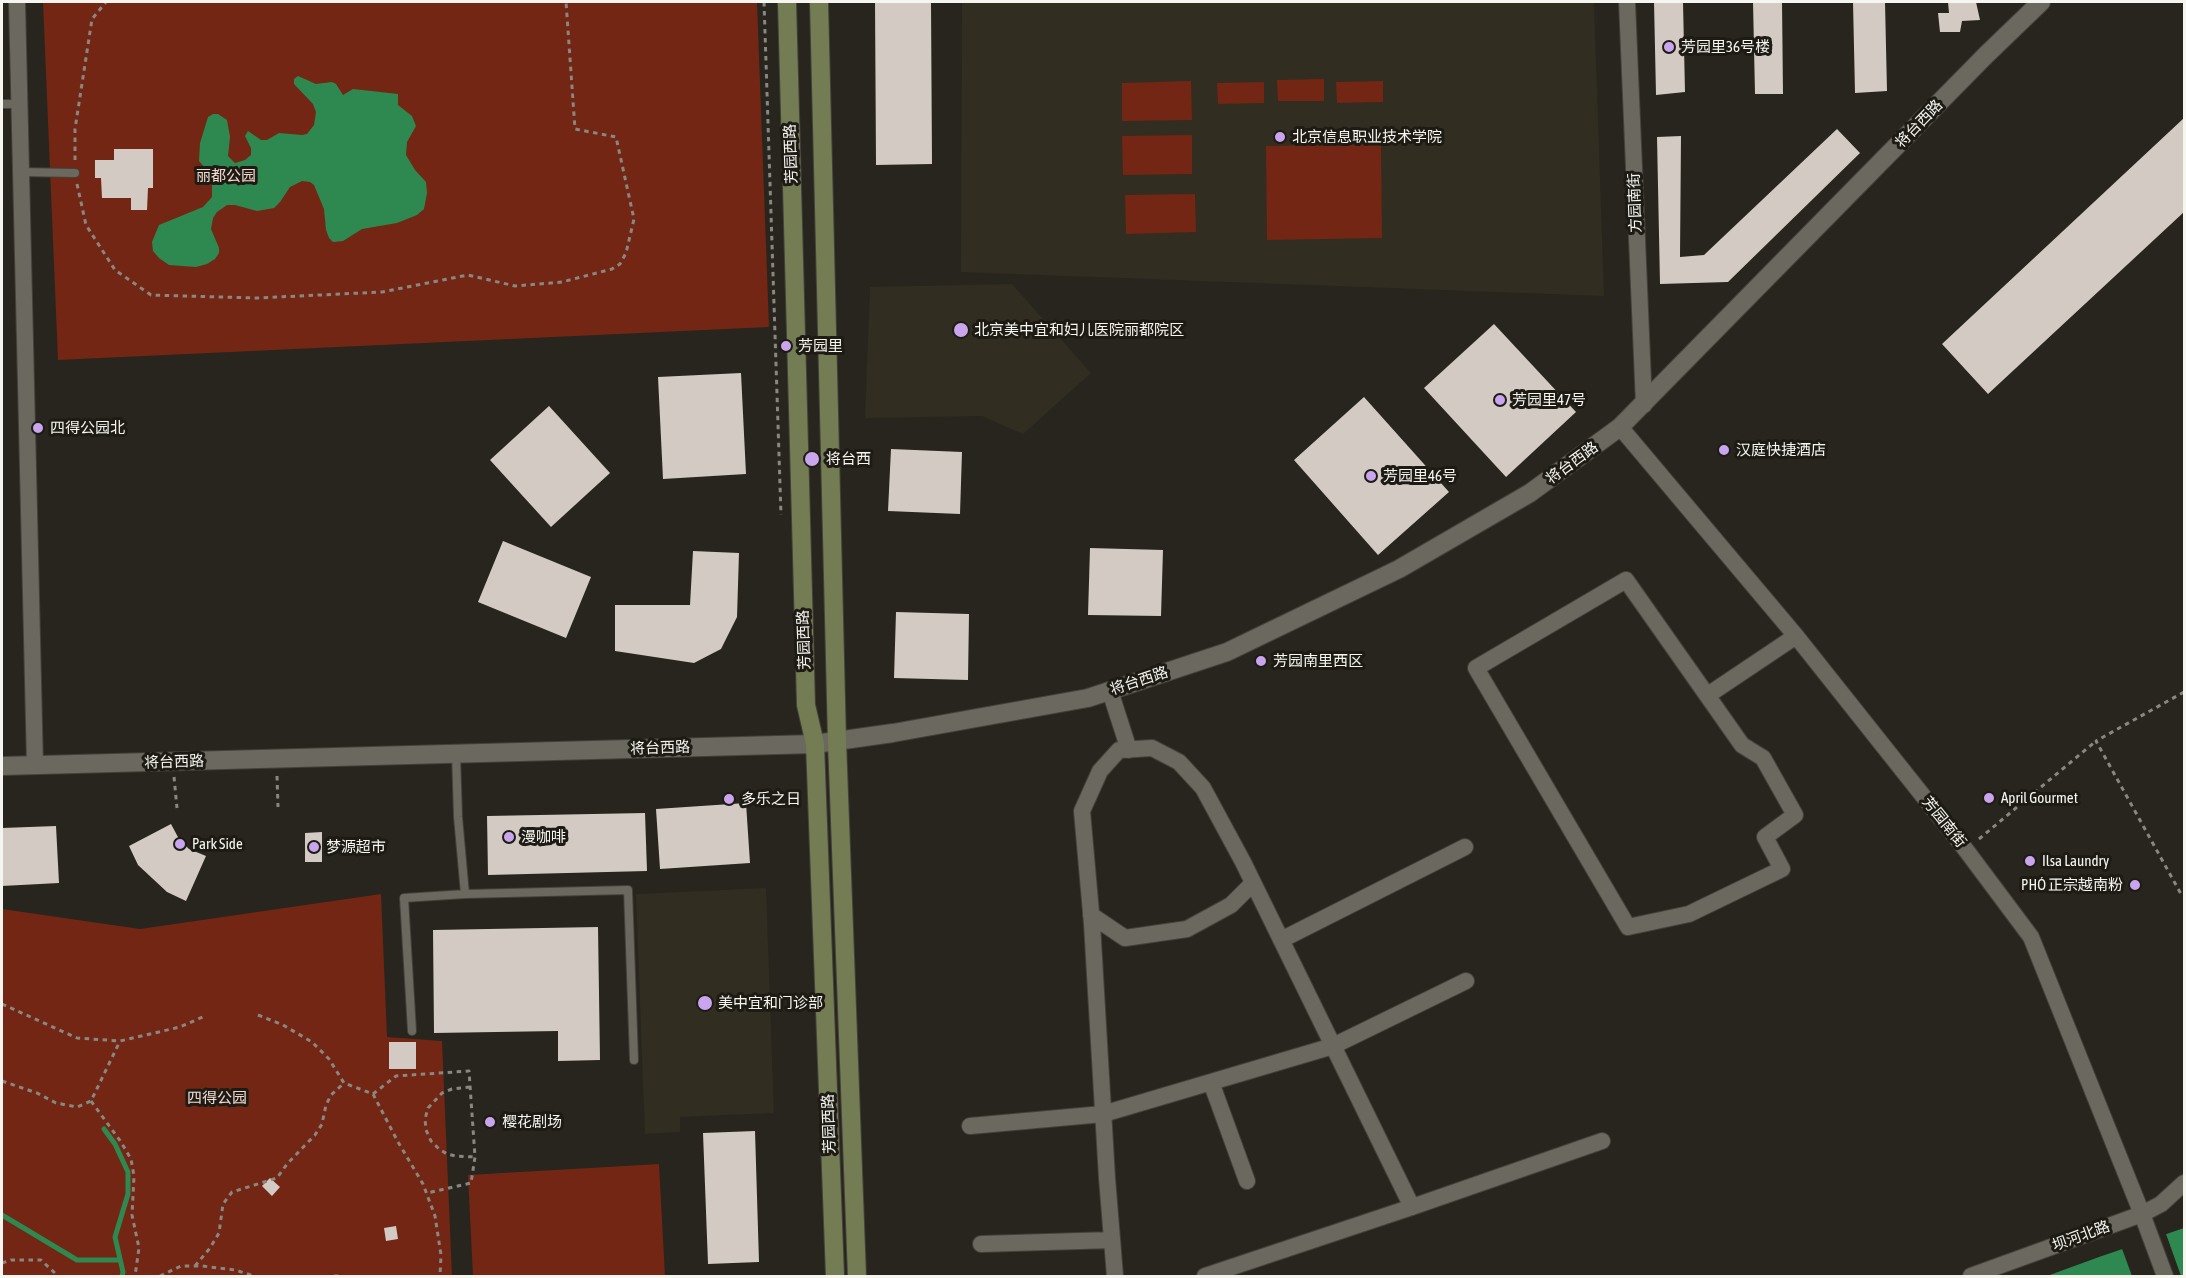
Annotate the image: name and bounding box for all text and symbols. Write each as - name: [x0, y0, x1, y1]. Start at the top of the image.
- place label: 芳园里36号楼: [1681, 38, 1770, 56]
- marker: 芳园里36号楼: [1662, 40, 1676, 54]
- street label: 将台西路: [1892, 96, 1946, 152]
- street label: 芳园西路: [781, 124, 801, 184]
- place label: 北京信息职业技术学院: [1292, 128, 1442, 146]
- marker: 北京信息职业技术学院: [1273, 130, 1287, 144]
- park label: 丽都公园: [196, 167, 256, 185]
- street label: 方园南街: [1625, 173, 1645, 233]
- marker: 北京美中宜和妇儿医院丽都院区: [952, 321, 970, 339]
- place label: 北京美中宜和妇儿医院丽都院区: [974, 321, 1184, 339]
- place label: 芳园里: [798, 337, 843, 355]
- marker: 芳园里: [779, 339, 793, 353]
- place label: 芳园里47号: [1512, 391, 1586, 409]
- marker: 芳园里47号: [1493, 393, 1507, 407]
- place label: 四得公园北: [50, 419, 125, 437]
- marker: 四得公园北: [31, 421, 45, 435]
- street label: 将台西路: [1542, 438, 1602, 488]
- place label: 汉庭快捷酒店: [1736, 441, 1826, 459]
- marker: 汉庭快捷酒店: [1717, 443, 1731, 457]
- marker: 将台西: [803, 450, 821, 468]
- place label: 将台西: [826, 450, 871, 468]
- place label: 芳园里46号: [1383, 467, 1457, 485]
- marker: 芳园里46号: [1364, 469, 1378, 483]
- street label: 芳园西路: [794, 610, 814, 670]
- place label: 芳园南里西区: [1273, 652, 1363, 670]
- marker: 芳园南里西区: [1254, 654, 1268, 668]
- street label: 将台西路: [1108, 663, 1170, 699]
- street label: 将台西路: [630, 738, 690, 758]
- street label: 将台西路: [144, 752, 204, 772]
- place label: April Gourmet: [2001, 789, 2078, 807]
- place label: 多乐之日: [741, 790, 801, 808]
- marker: April Gourmet: [1982, 791, 1996, 805]
- marker: 多乐之日: [722, 792, 736, 806]
- street label: 芳园南街: [1918, 793, 1970, 851]
- place label: 漫咖啡: [521, 828, 566, 846]
- marker: 漫咖啡: [502, 830, 516, 844]
- place label: Park Side: [192, 835, 243, 853]
- marker: Park Side: [173, 837, 187, 851]
- place label: 梦源超市: [326, 838, 386, 856]
- marker: 梦源超市: [307, 840, 321, 854]
- place label: Ilsa Laundry: [2042, 852, 2109, 870]
- marker: Ilsa Laundry: [2023, 854, 2037, 868]
- place label: PHÓ 正宗越南粉: [2021, 876, 2123, 894]
- marker: PHÓ 正宗越南粉: [2128, 878, 2142, 892]
- marker: 美中宜和门诊部: [696, 994, 714, 1012]
- place label: 美中宜和门诊部: [718, 994, 823, 1012]
- park label: 四得公园: [187, 1089, 247, 1107]
- street label: 芳园西路: [819, 1094, 839, 1154]
- place label: 樱花剧场: [502, 1113, 562, 1131]
- marker: 樱花剧场: [483, 1115, 497, 1129]
- street label: 坝河北路: [2050, 1217, 2112, 1255]

